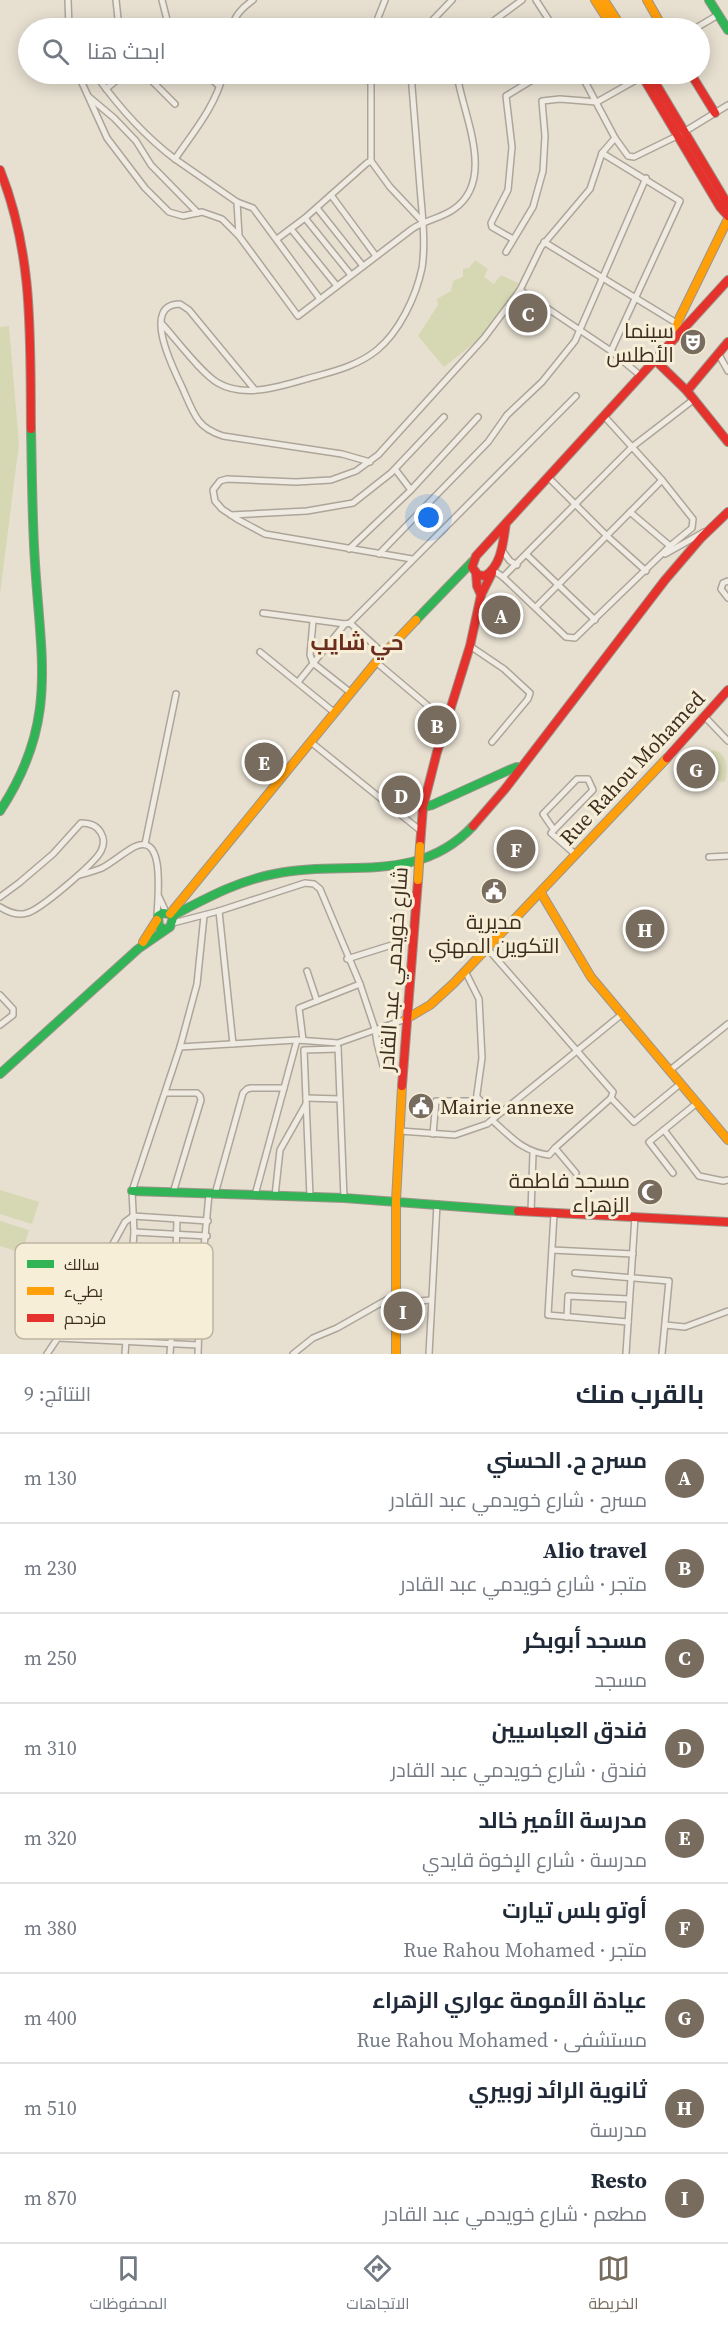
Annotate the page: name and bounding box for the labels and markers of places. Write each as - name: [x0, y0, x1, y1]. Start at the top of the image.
- pin: C: [508, 290, 548, 336]
- place label: سينما الأطلس: [607, 316, 674, 369]
- theatre icon: سينما الأطلس: [678, 327, 708, 357]
- pin: A: [482, 592, 520, 638]
- pin: B: [418, 702, 456, 748]
- pin: E: [244, 740, 284, 784]
- pin: G: [676, 746, 716, 792]
- pin: D: [382, 772, 420, 818]
- pin: F: [496, 826, 536, 872]
- public building icon: مديرية التكوين المهني: [479, 876, 509, 906]
- pin: H: [626, 906, 664, 952]
- place label: مديرية التكوين المهني: [428, 907, 560, 962]
- public building icon: Mairie annexe: [406, 1091, 436, 1121]
- place label: Mairie annexe: [440, 1092, 574, 1121]
- place label: مسجد فاطمة الزهراء: [509, 1166, 630, 1219]
- mosque icon: مسجد فاطمة الزهراء: [635, 1177, 665, 1207]
- pin: I: [384, 1288, 422, 1334]

